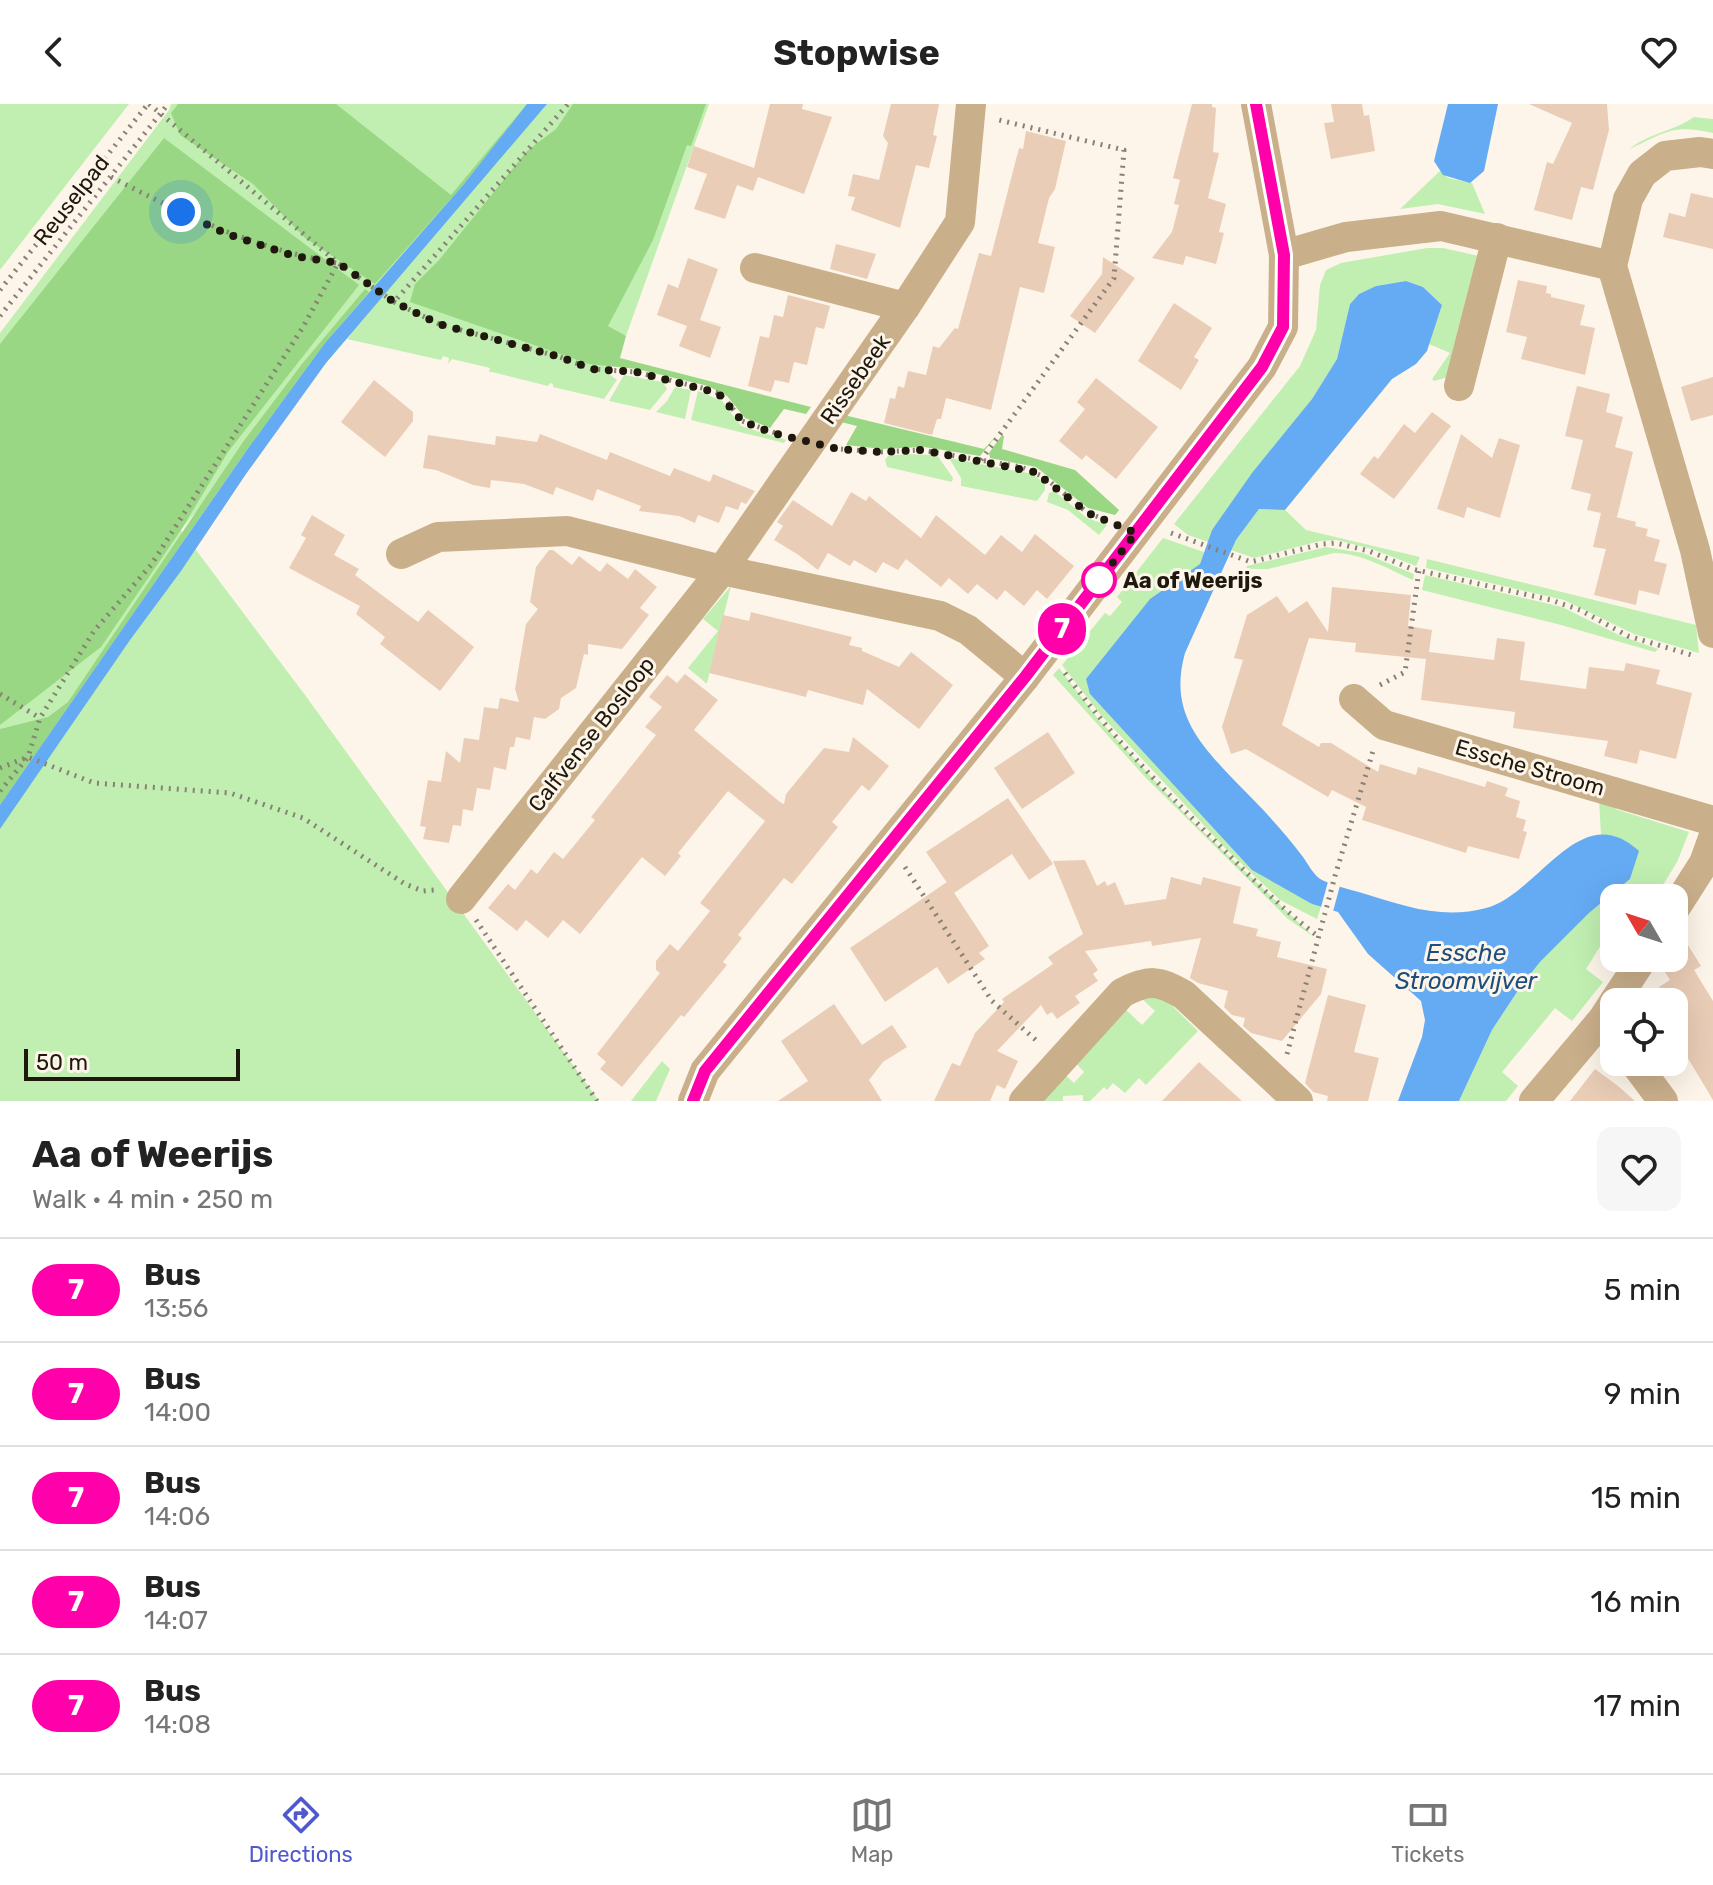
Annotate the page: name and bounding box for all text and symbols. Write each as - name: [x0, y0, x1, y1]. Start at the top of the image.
- icon: back: [32, 30, 76, 74]
- icon: heart: [1637, 30, 1681, 74]
- text: Stopwise: [773, 31, 940, 74]
- street label: Reuselpad: [28, 150, 115, 251]
- your location: [161, 192, 201, 232]
- street label: Rissebeek: [815, 329, 897, 429]
- marker: Aa of Weerijs: [1082, 563, 1116, 597]
- place label: Aa of Weerijs: [1123, 567, 1263, 594]
- line badge: 7: [1036, 603, 1088, 655]
- text: 7: [1054, 612, 1070, 645]
- street label: Calfvense Bosloop: [523, 651, 660, 817]
- street label: Essche Stroom: [1452, 733, 1608, 802]
- north arrow: [1600, 884, 1688, 972]
- map controls: [1600, 884, 1688, 1076]
- water label: Essche Stroomvijver: [1395, 939, 1538, 995]
- button: locate: [1600, 988, 1688, 1076]
- scale bar: [24, 1045, 240, 1081]
- text: 50 m: [36, 1049, 88, 1076]
- button: heart: [1597, 1127, 1681, 1211]
- text: Aa of Weerijs: [32, 1131, 273, 1177]
- text: Walk · 4 min · 250 m: [32, 1184, 273, 1215]
- text: Bus: [144, 1257, 201, 1293]
- text: 5 min: [1604, 1272, 1681, 1308]
- text: 7: [68, 1273, 84, 1306]
- text: 13:56: [144, 1293, 209, 1324]
- text: Bus: [144, 1361, 201, 1397]
- text: 9 min: [1604, 1376, 1681, 1412]
- text: 7: [68, 1377, 84, 1410]
- text: 14:00: [144, 1397, 211, 1428]
- text: Bus: [144, 1465, 201, 1501]
- text: 15 min: [1591, 1480, 1681, 1516]
- text: 7: [68, 1481, 84, 1514]
- text: 14:06: [144, 1501, 210, 1532]
- text: Bus: [144, 1569, 201, 1605]
- text: 16 min: [1591, 1584, 1681, 1620]
- text: 7: [68, 1585, 84, 1618]
- text: 14:07: [144, 1605, 208, 1636]
- text: Bus: [144, 1673, 201, 1709]
- text: 17 min: [1593, 1688, 1681, 1724]
- text: 7: [68, 1689, 84, 1722]
- text: 14:08: [144, 1709, 211, 1740]
- tab: Directions: [249, 1793, 353, 1868]
- tab: Map: [850, 1793, 894, 1868]
- tab: Tickets: [1391, 1793, 1464, 1868]

